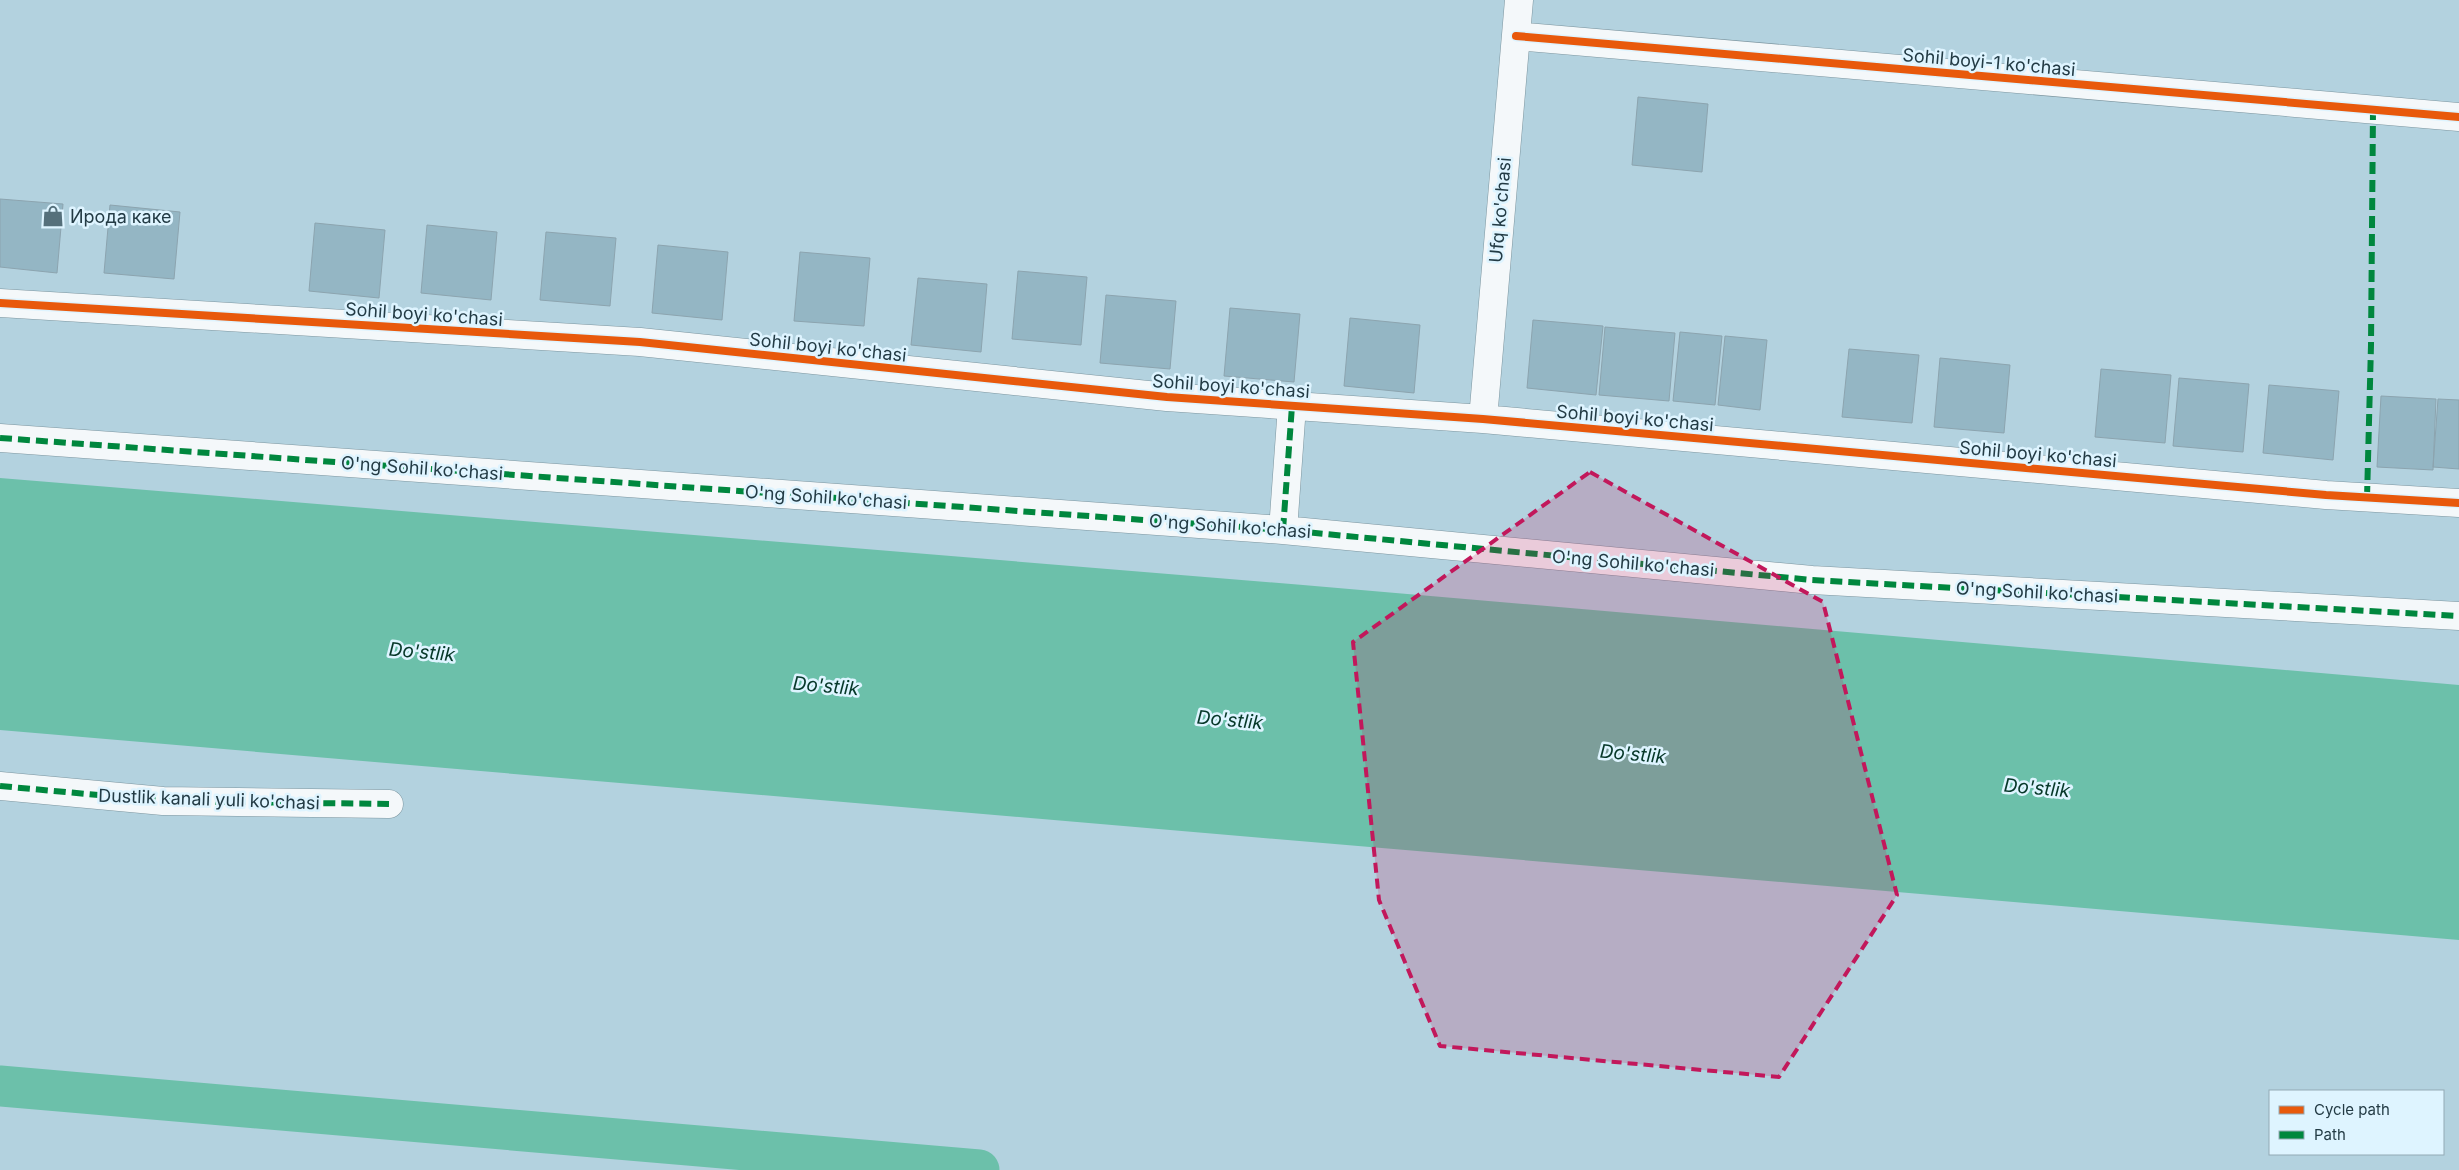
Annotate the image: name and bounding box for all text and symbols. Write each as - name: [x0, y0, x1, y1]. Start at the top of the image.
- street label: Sohil boyi-1 ko'chasi: [1902, 44, 2076, 80]
- street label: Ufq ko'chasi: [1485, 156, 1515, 264]
- shop icon: Ирода каке: [40, 203, 66, 229]
- place label: Ирода каке: [70, 206, 172, 227]
- street label: Sohil boyi ko'chasi: [345, 298, 503, 330]
- street label: Sohil boyi ko'chasi: [748, 328, 908, 366]
- street label: Sohil boyi ko'chasi: [1152, 370, 1310, 402]
- street label: Sohil boyi ko'chasi: [1555, 401, 1715, 435]
- street label: Sohil boyi ko'chasi: [1958, 437, 2118, 471]
- street label: O'ng Sohil ko'chasi: [340, 452, 504, 484]
- street label: O'ng Sohil ko'chasi: [744, 481, 908, 513]
- street label: O'ng Sohil ko'chasi: [1148, 510, 1312, 542]
- street label: O'ng Sohil ko'chasi: [1551, 545, 1715, 581]
- street label: O'ng Sohil ko'chasi: [1955, 577, 2119, 607]
- water label: Do'stlik: [388, 638, 457, 666]
- water label: Do'stlik: [792, 672, 861, 700]
- water label: Do'stlik: [1196, 706, 1265, 734]
- water label: Do'stlik: [1599, 740, 1668, 768]
- water label: Do'stlik: [2003, 774, 2072, 802]
- street label: Dustlik kanali yuli ko'chasi: [98, 785, 320, 813]
- legend: [2269, 1090, 2444, 1155]
- text: Cycle path: [2314, 1100, 2390, 1119]
- text: Path: [2314, 1125, 2346, 1144]

